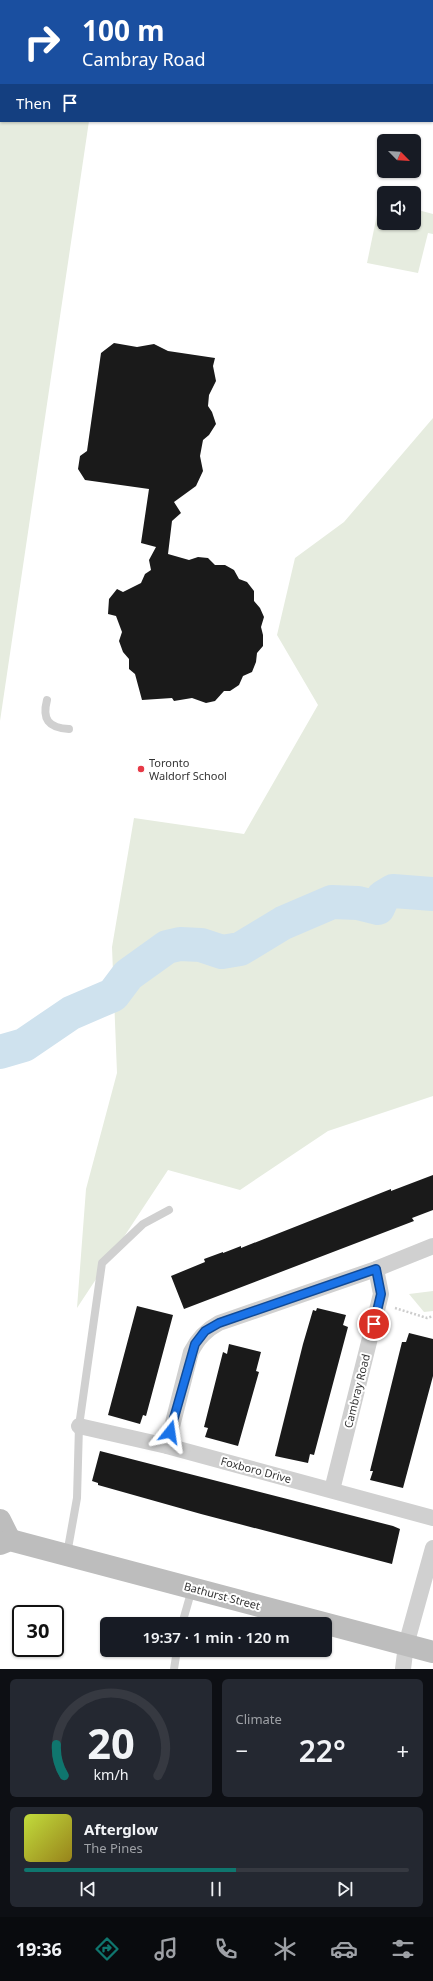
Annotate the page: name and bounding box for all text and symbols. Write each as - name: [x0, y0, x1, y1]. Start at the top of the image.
- text: 100 m: [82, 11, 165, 49]
- icon: right: [16, 16, 68, 68]
- text: Cambray Road: [82, 47, 206, 71]
- icon: arrive: [59, 92, 81, 114]
- text: Then: [16, 93, 51, 113]
- north arrow: [377, 134, 421, 178]
- map controls: [377, 134, 421, 230]
- button: sound: [377, 186, 421, 230]
- place label: Toronto Waldorf School: [149, 755, 227, 783]
- marker: Toronto Waldorf School: [136, 764, 146, 774]
- pin: [357, 1307, 391, 1341]
- icon: arrive: [363, 1313, 385, 1335]
- street label: Cambray Road: [340, 1352, 373, 1429]
- position arrow: [149, 1411, 191, 1453]
- street label: Foxboro Drive: [219, 1453, 293, 1486]
- street label: Bathurst Street: [182, 1578, 262, 1613]
- speed limit sign: 30: [12, 1605, 64, 1657]
- text: 19:37 · 1 min · 120 m: [142, 1627, 290, 1647]
- text: Climate: [236, 1710, 282, 1728]
- text: 20: [87, 1715, 135, 1771]
- text: 22°: [299, 1730, 346, 1771]
- text: −: [236, 1735, 248, 1765]
- text: +: [396, 1735, 409, 1765]
- text: km/h: [93, 1765, 128, 1784]
- text: Afterglow: [84, 1819, 158, 1839]
- text: The Pines: [84, 1839, 143, 1857]
- icon: previous: [77, 1878, 99, 1900]
- icon: pause: [205, 1878, 227, 1900]
- icon: next: [334, 1878, 356, 1900]
- icon: directions: [93, 1935, 121, 1963]
- icon: music: [152, 1935, 180, 1963]
- icon: phone: [212, 1935, 240, 1963]
- icon: climate: [271, 1935, 299, 1963]
- icon: car: [330, 1935, 358, 1963]
- icon: filters: [389, 1935, 417, 1963]
- text: 19:36: [16, 1937, 62, 1961]

